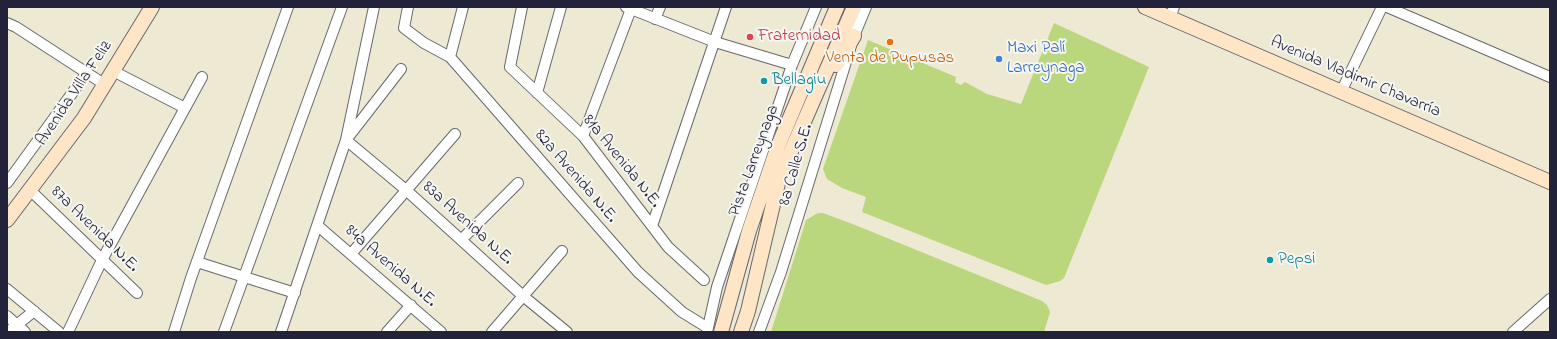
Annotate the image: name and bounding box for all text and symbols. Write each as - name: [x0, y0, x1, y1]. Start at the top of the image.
- place label: Fraternidad: [758, 27, 840, 47]
- marker: Fraternidad: [745, 32, 755, 42]
- street label: Avenida Vladimir Chavarría: [1267, 33, 1443, 123]
- marker: Venta de Pupusas: [885, 37, 895, 47]
- street label: Avenida Villa Feliz: [32, 38, 118, 150]
- place label: Maxi Palí Larreynaga: [1007, 39, 1084, 79]
- place label: Venta de Pupusas: [826, 49, 954, 69]
- marker: Maxi Palí Larreynaga: [994, 54, 1004, 64]
- place label: Bellagiu: [772, 71, 826, 91]
- marker: Bellagiu: [759, 76, 769, 86]
- street label: Pista Larreynaga: [725, 102, 785, 220]
- street label: 81a Avenida N.E.: [577, 111, 665, 213]
- street label: 8a Calle S.E.: [776, 122, 818, 208]
- street label: 82a Avenida N.E.: [529, 126, 621, 228]
- street label: 83a Avenida N.E.: [417, 178, 517, 270]
- street label: 87a Avenida N.E.: [46, 183, 142, 277]
- street label: 84a Avenida N.E.: [340, 222, 440, 312]
- place label: Pepsi: [1278, 250, 1315, 270]
- marker: Pepsi: [1265, 255, 1275, 265]

